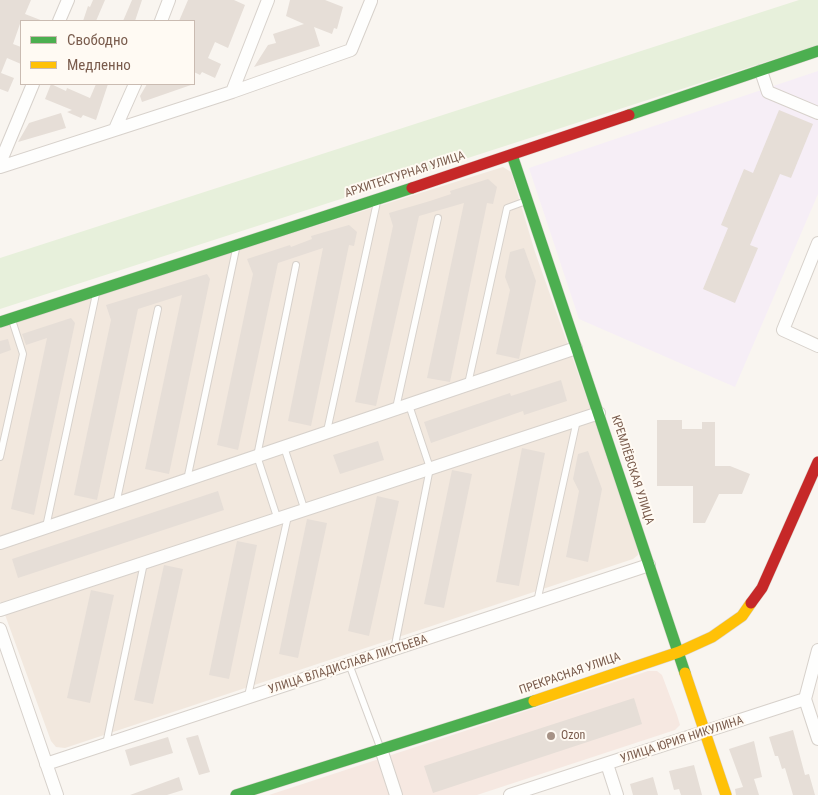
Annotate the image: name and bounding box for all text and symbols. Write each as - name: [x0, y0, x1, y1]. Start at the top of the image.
- legend: [20, 20, 195, 85]
- text: Свободно: [67, 31, 128, 49]
- text: Медленно: [67, 56, 131, 74]
- street label: АРХИТЕКТУРНАЯ УЛИЦА: [343, 149, 467, 201]
- street label: КРЕМЛЁВСКАЯ УЛИЦА: [608, 413, 656, 527]
- street label: УЛИЦА ВЛАДИСЛАВА ЛИСТЬЕВА: [267, 632, 429, 698]
- street label: ПРЕКРАСНАЯ УЛИЦА: [518, 650, 622, 698]
- street label: УЛИЦА ЮРИЯ НИКУЛИНА: [619, 713, 745, 767]
- place label: Ozon: [561, 729, 585, 743]
- marker: Ozon: [545, 730, 557, 742]

